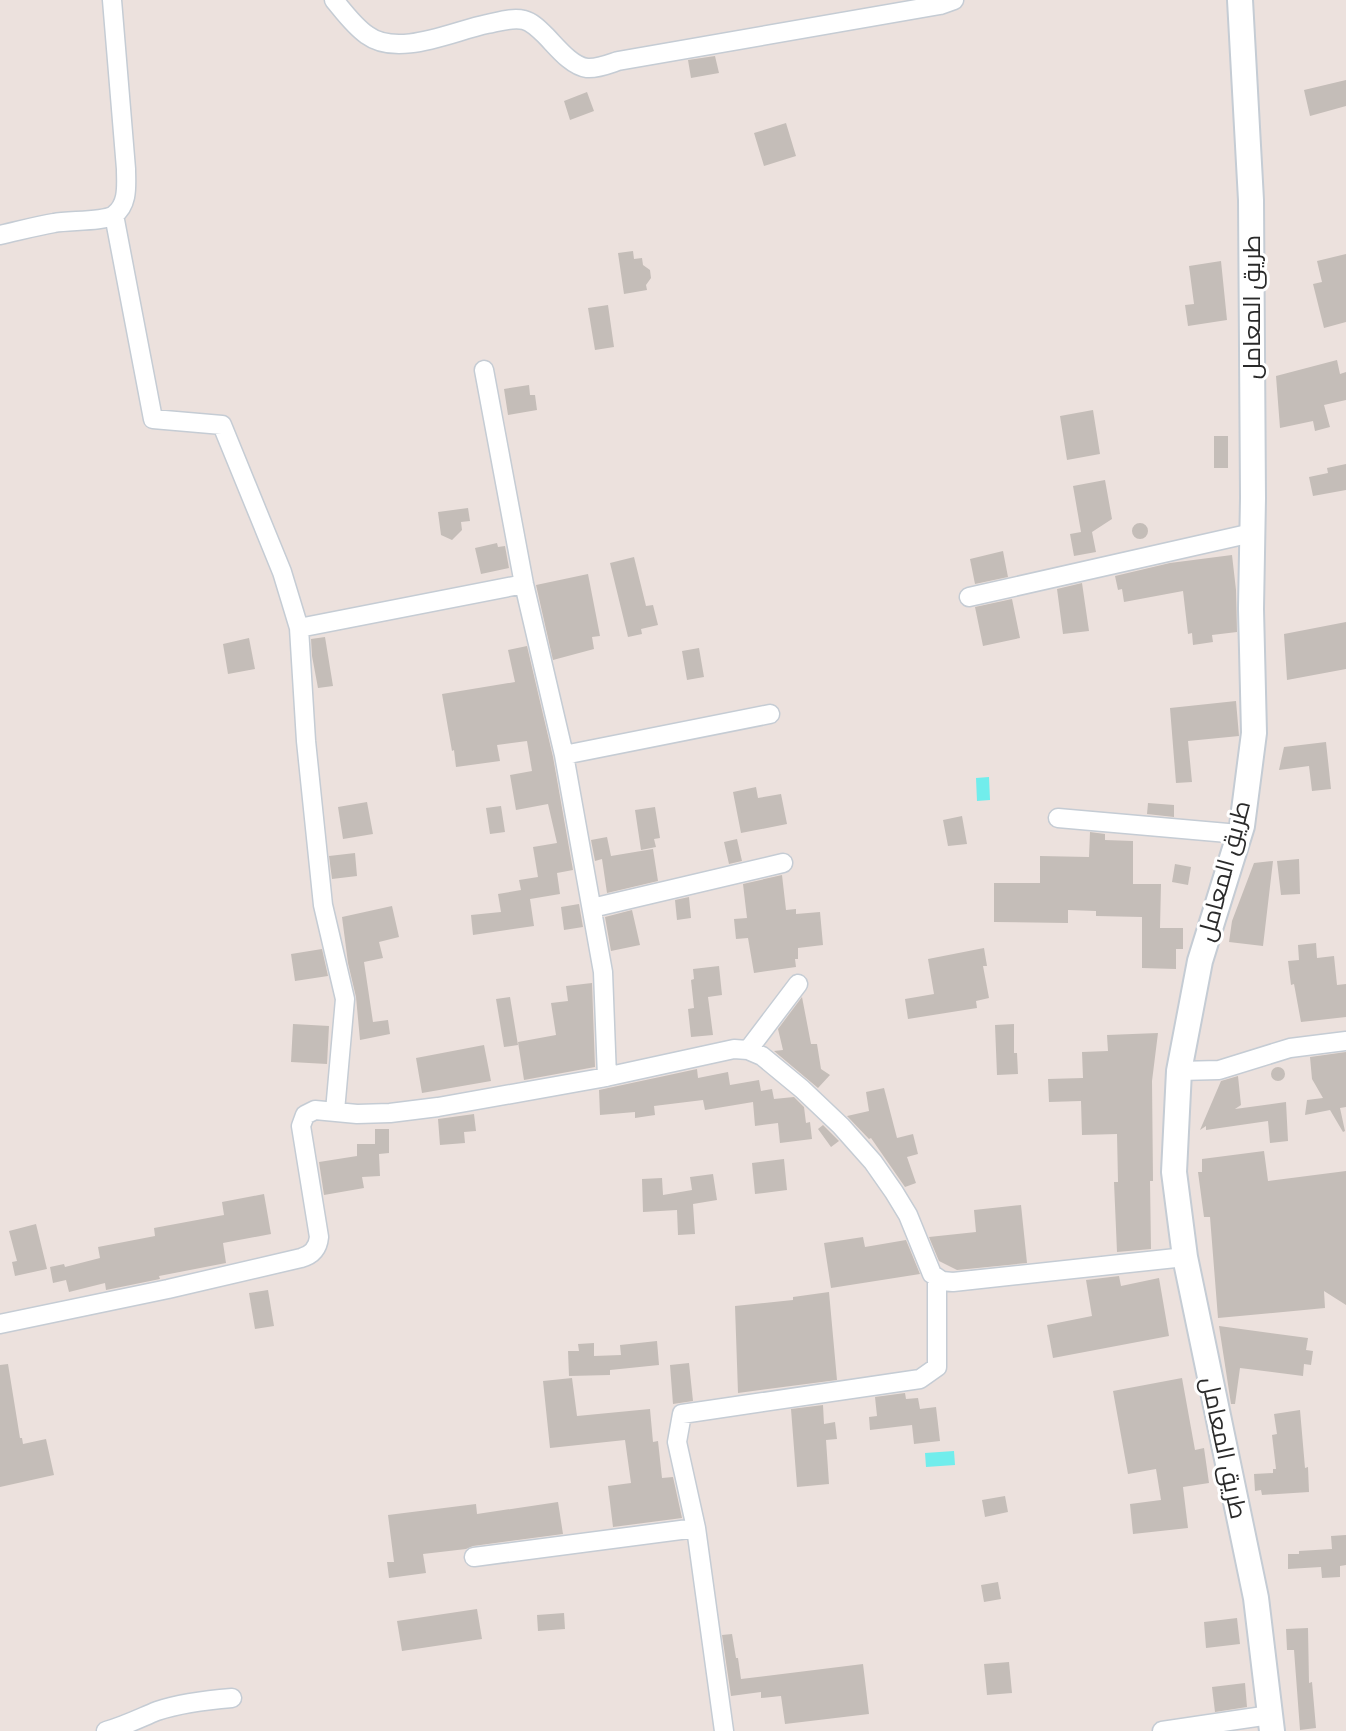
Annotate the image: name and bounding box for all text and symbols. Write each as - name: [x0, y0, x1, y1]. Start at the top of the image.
- street label: طريق المعامل: [1235, 235, 1267, 379]
- street label: طريق المعامل: [1189, 797, 1257, 945]
- street label: طريق المعامل: [1194, 1374, 1256, 1522]

